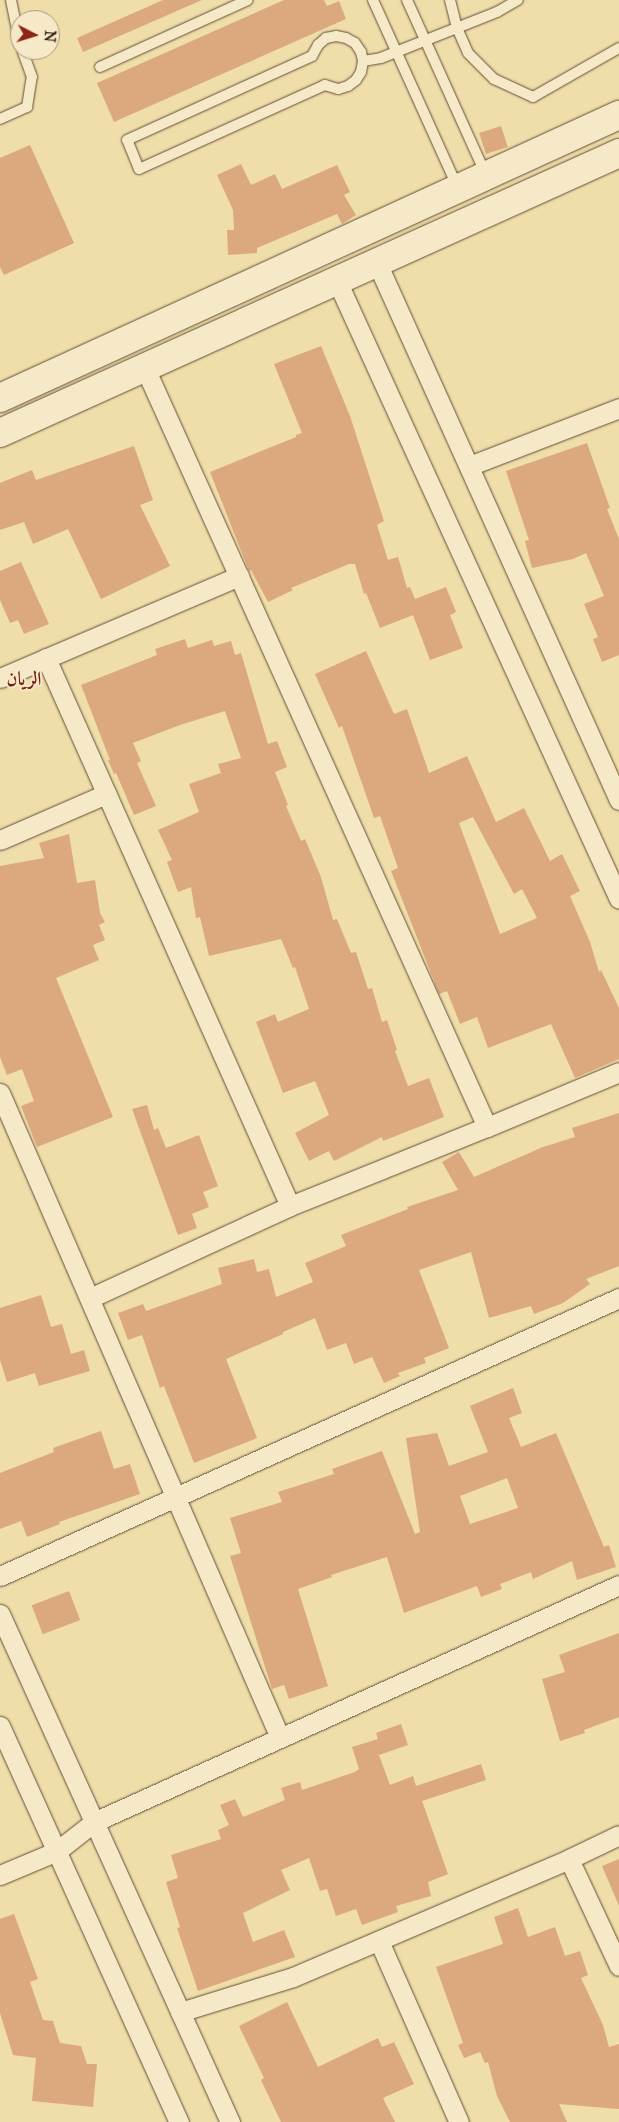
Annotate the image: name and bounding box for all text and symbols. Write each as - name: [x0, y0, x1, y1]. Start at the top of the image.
- north arrow: [10, 10, 60, 60]
- text: N: [40, 30, 58, 43]
- district label: الريان: [7, 668, 41, 690]

